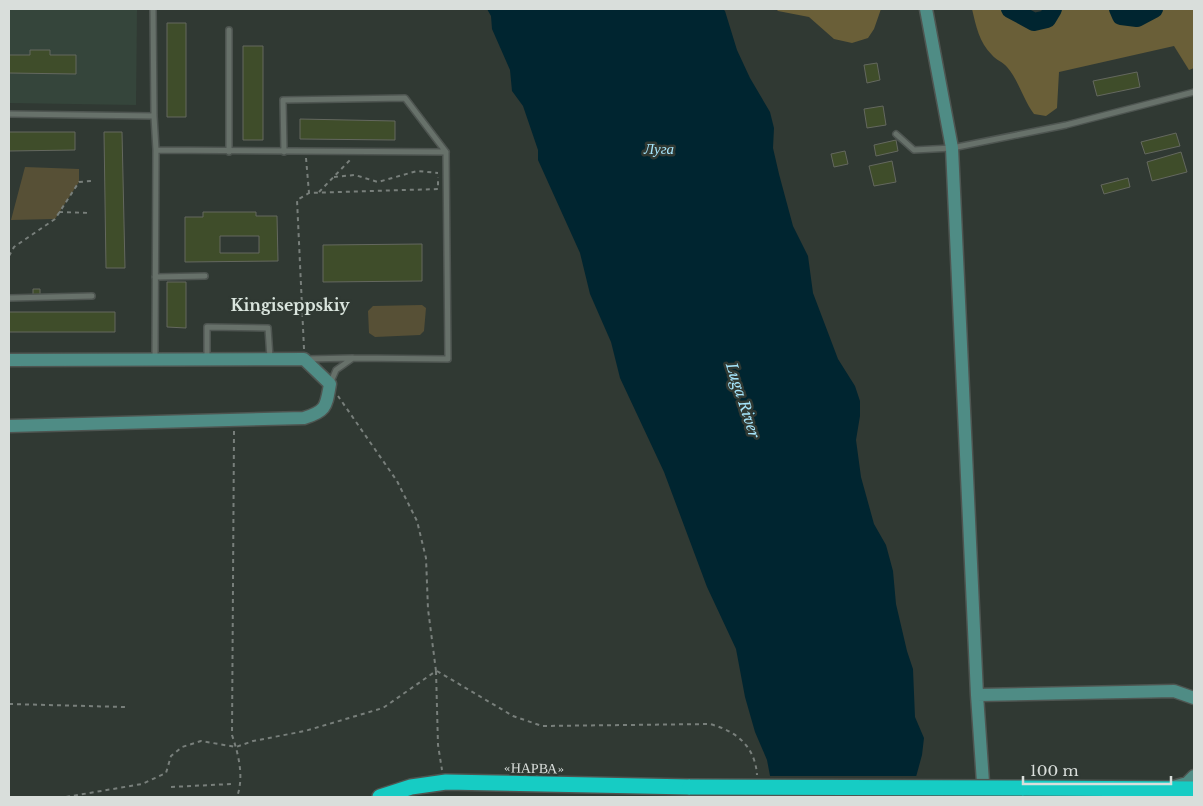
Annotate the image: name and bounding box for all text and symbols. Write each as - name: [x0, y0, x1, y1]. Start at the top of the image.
- water label: Луга: [643, 139, 674, 158]
- district label: Kingiseppskiy: [230, 295, 350, 315]
- water label: Luga River: [722, 359, 764, 441]
- scale bar: [1023, 754, 1170, 786]
- street label: «НАРВА»: [504, 758, 564, 778]
- text: 100 m: [1030, 761, 1079, 780]

